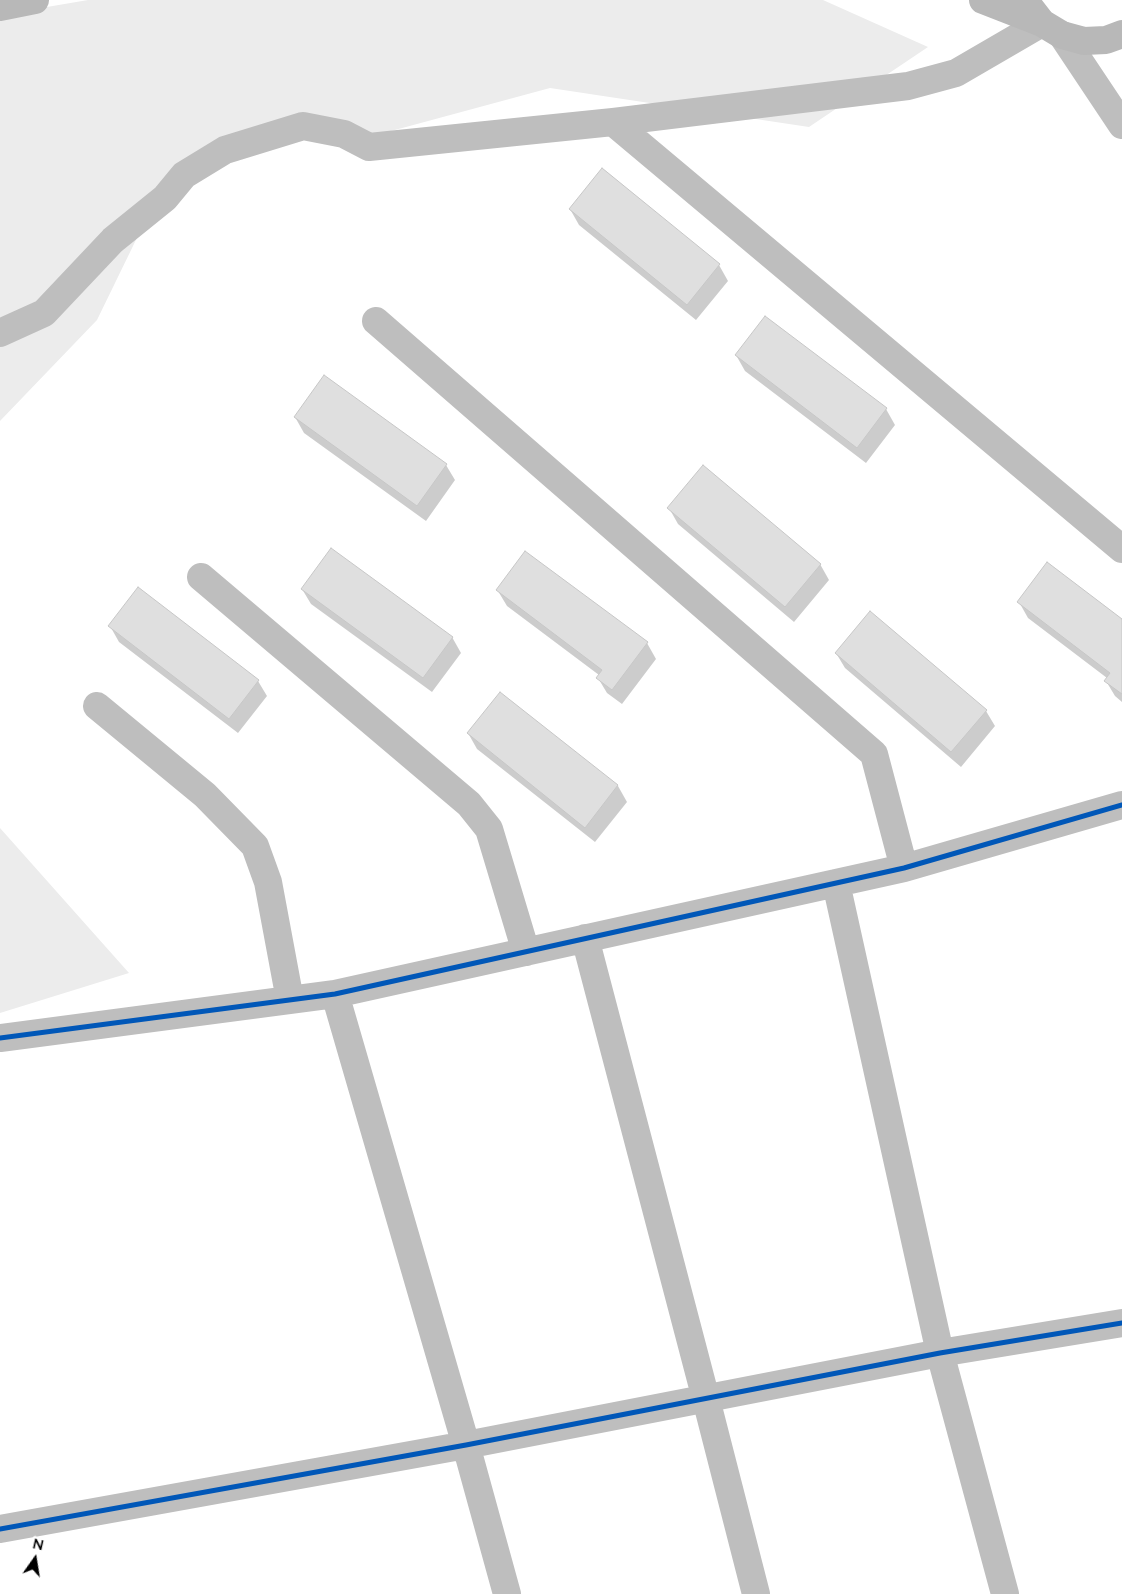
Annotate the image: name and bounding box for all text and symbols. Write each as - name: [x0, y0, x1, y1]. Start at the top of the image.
- north arrow: [10, 1534, 60, 1584]
- text: N: [31, 1534, 46, 1553]

